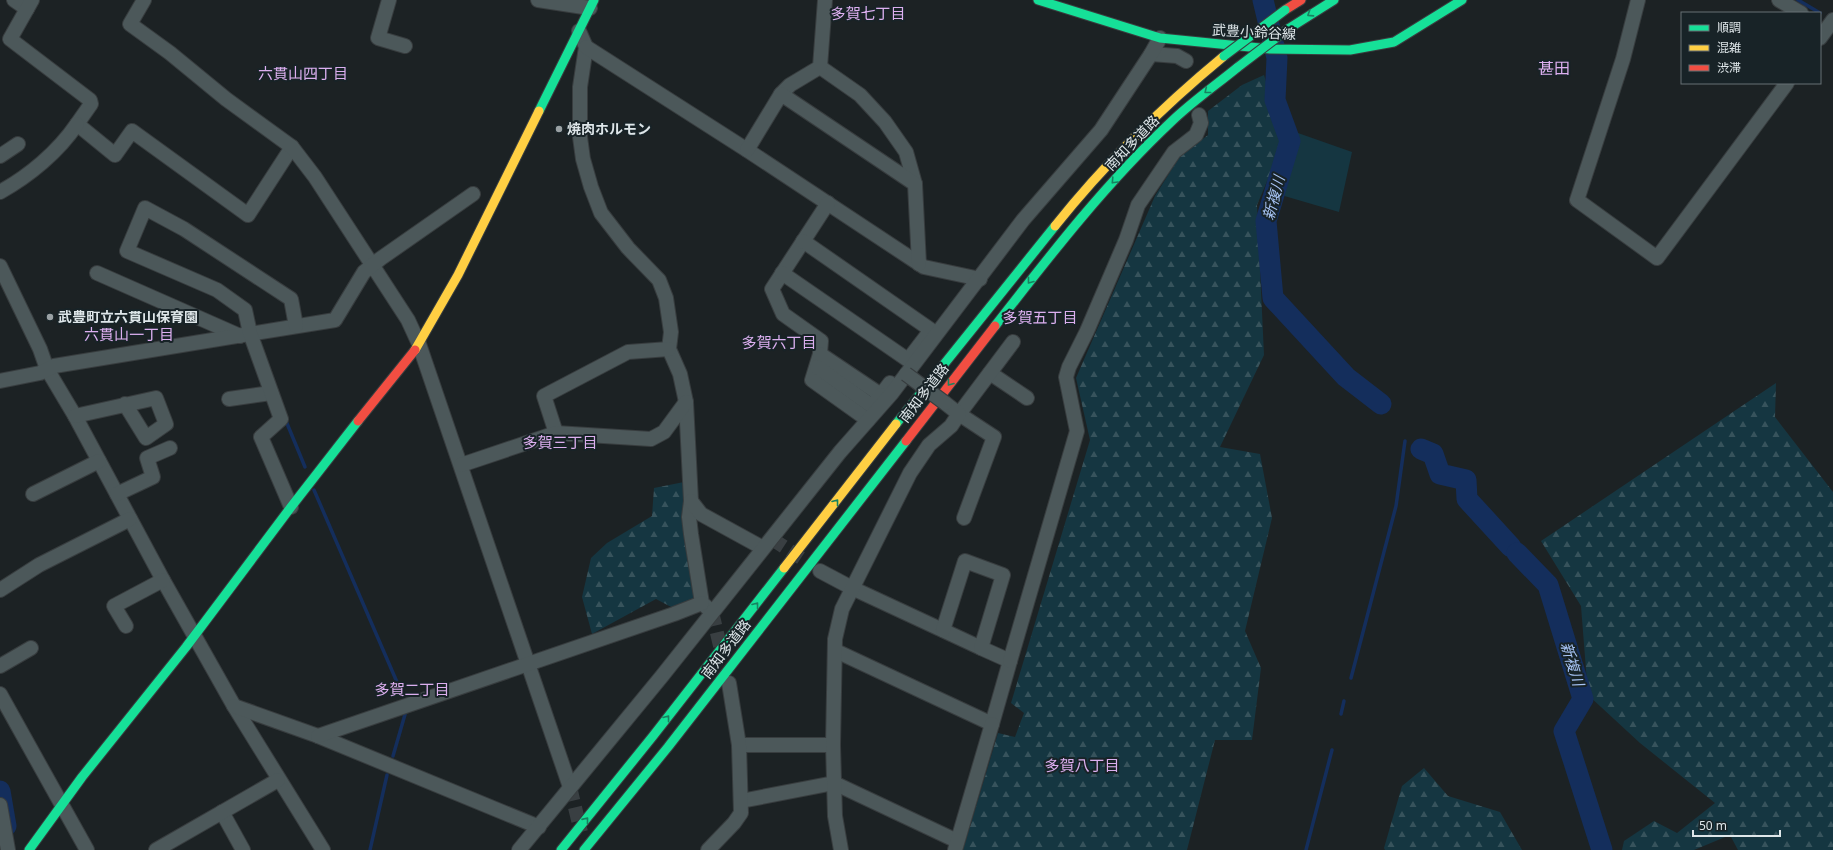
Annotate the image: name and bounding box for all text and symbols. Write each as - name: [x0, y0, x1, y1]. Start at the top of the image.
- district label: 多賀七丁目: [830, 3, 906, 23]
- one-way arrow: [1308, 9, 1315, 16]
- legend: [1681, 12, 1821, 84]
- text: 順調: [1717, 19, 1741, 36]
- street label: 武豊小鈴谷線: [1212, 20, 1296, 43]
- text: 混雑: [1717, 39, 1741, 56]
- district label: 甚田: [1538, 57, 1570, 79]
- text: 渋滞: [1717, 59, 1741, 76]
- district label: 六貫山四丁目: [258, 63, 348, 83]
- one-way arrow: [1205, 86, 1212, 93]
- street label: 南知多道路: [1100, 111, 1163, 174]
- place label: 焼肉ホルモン: [567, 119, 651, 138]
- marker: 焼肉ホルモン: [554, 124, 564, 134]
- water label: 新複川: [1258, 171, 1289, 222]
- one-way arrow: [1111, 176, 1119, 184]
- one-way arrow: [1028, 276, 1035, 283]
- place label: 武豊町立六貫山保育園: [58, 307, 198, 326]
- district label: 多賀五丁目: [1002, 307, 1078, 327]
- marker: 武豊町立六貫山保育園: [45, 312, 55, 322]
- district label: 六貫山一丁目: [84, 324, 174, 344]
- district label: 多賀六丁目: [741, 332, 817, 352]
- street label: 南知多道路: [895, 359, 953, 426]
- one-way arrow: [947, 378, 954, 385]
- district label: 多賀三丁目: [522, 432, 598, 452]
- one-way arrow: [831, 500, 838, 507]
- one-way arrow: [751, 602, 758, 609]
- street label: 南知多道路: [697, 615, 755, 682]
- water label: 新複川: [1557, 639, 1590, 690]
- district label: 多賀二丁目: [374, 679, 450, 699]
- one-way arrow: [662, 716, 669, 723]
- district label: 多賀八丁目: [1044, 755, 1120, 775]
- scale bar: [1693, 812, 1780, 838]
- one-way arrow: [581, 817, 588, 824]
- text: 50 m: [1699, 817, 1727, 834]

